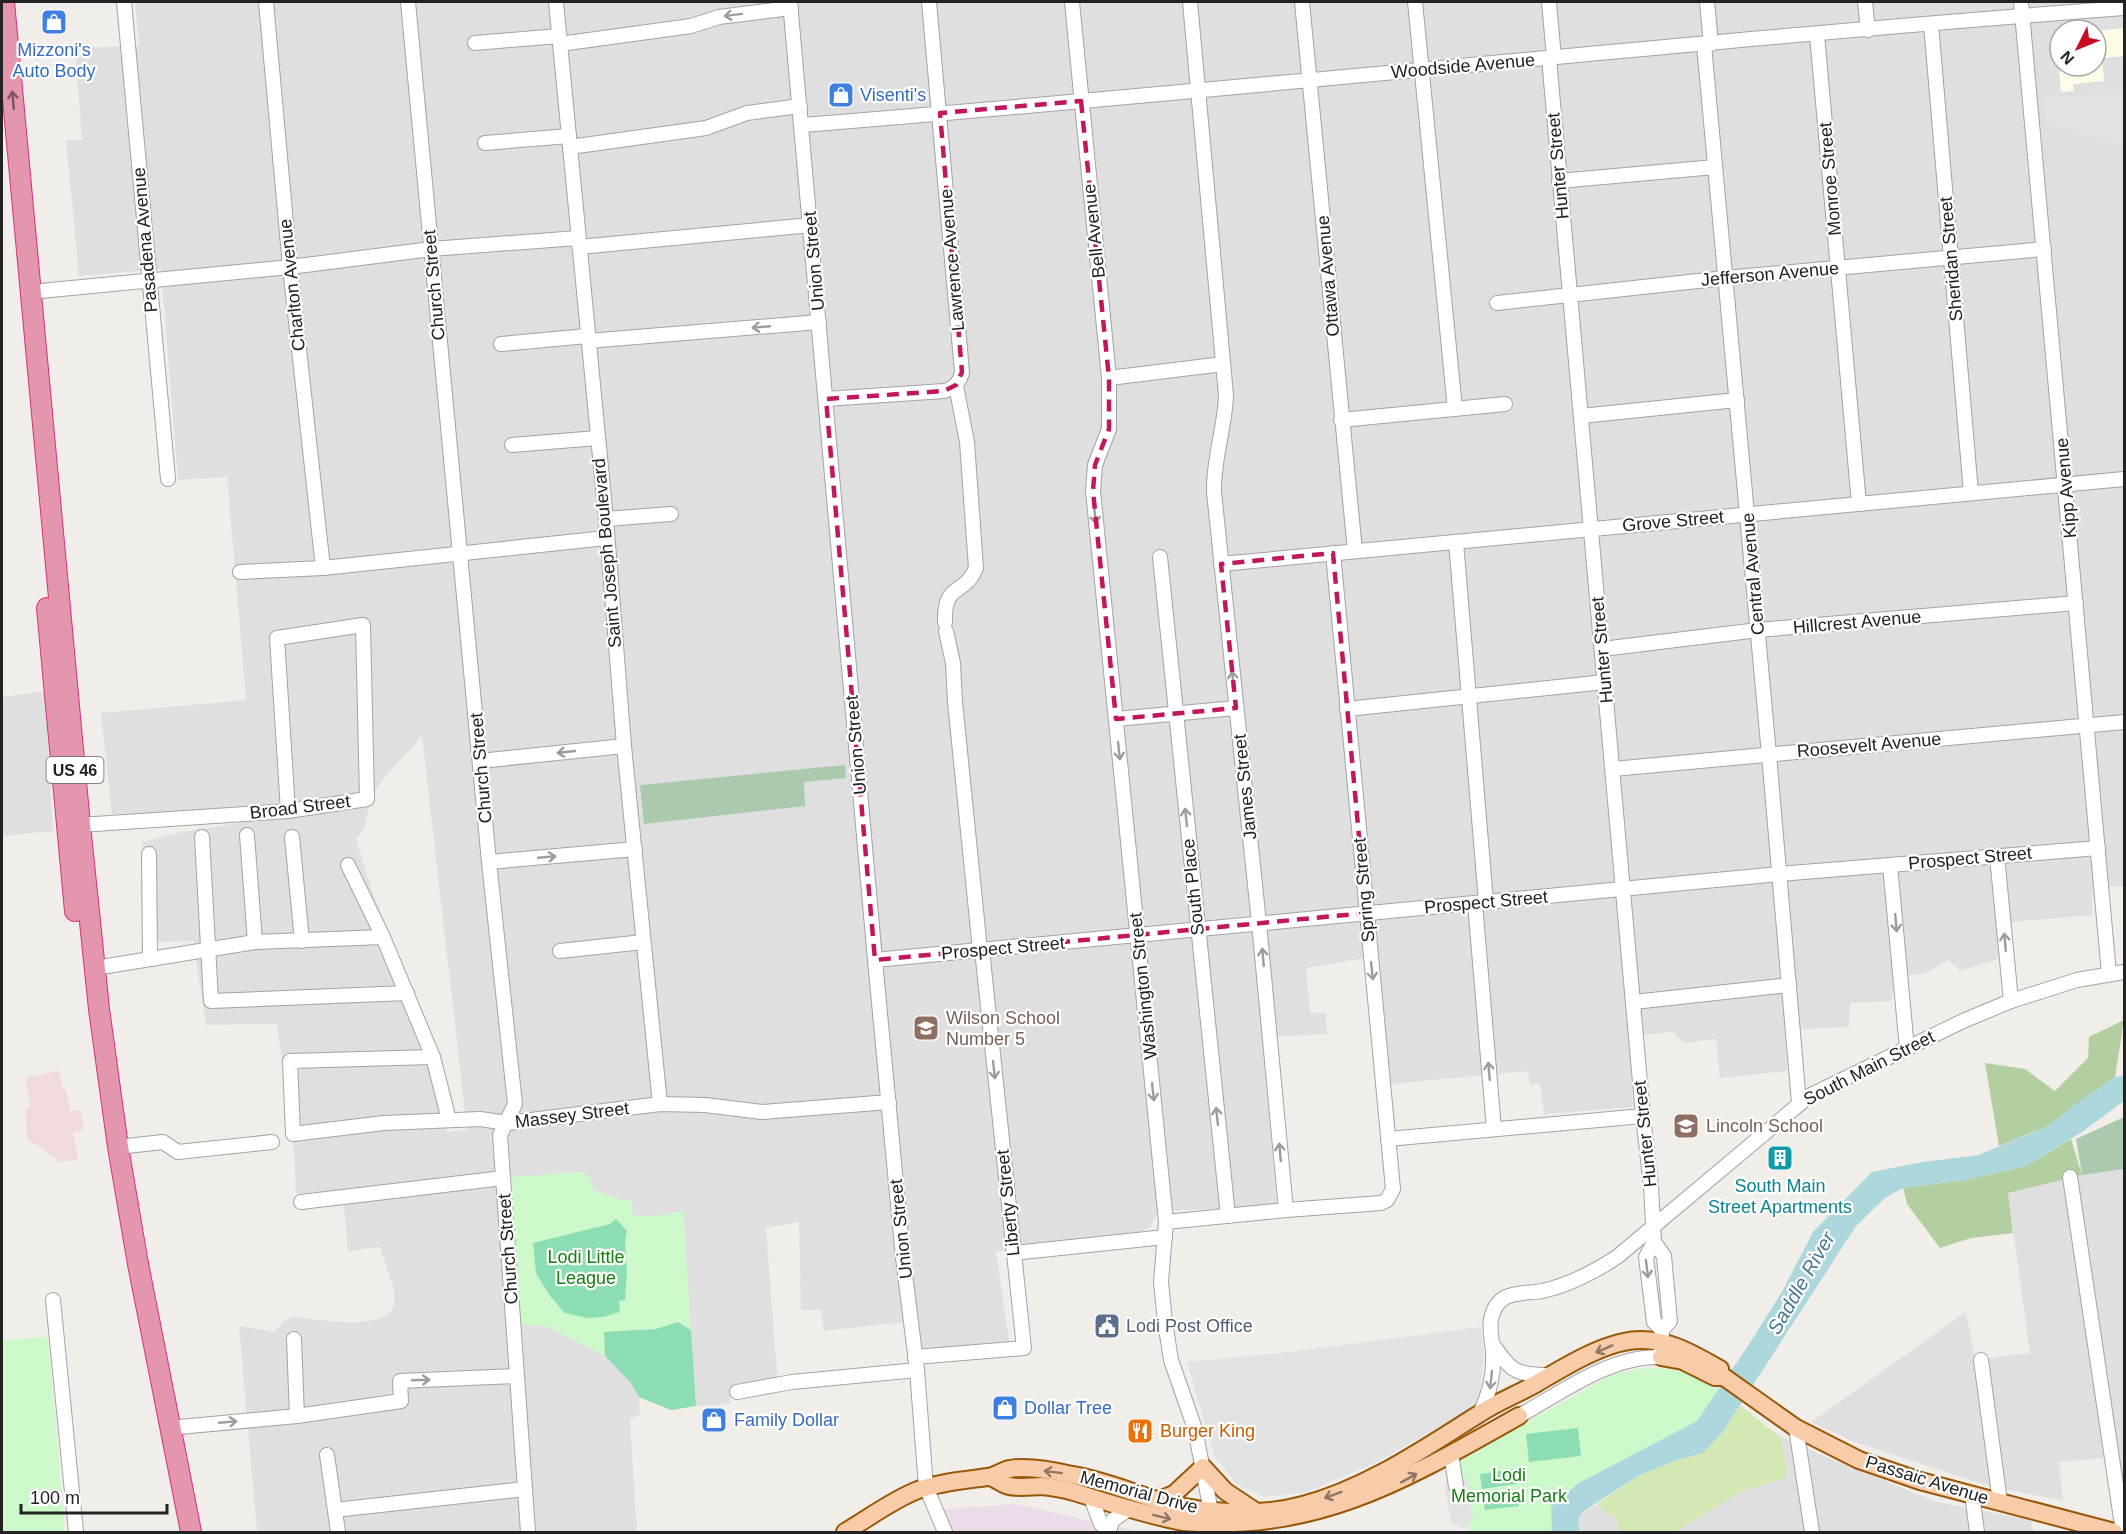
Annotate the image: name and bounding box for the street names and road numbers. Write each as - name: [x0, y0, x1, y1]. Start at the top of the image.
- street label: Woodside Avenue: [1390, 50, 1536, 82]
- street label: Hunter Street: [1543, 112, 1573, 220]
- street label: Monroe Street: [1815, 121, 1845, 237]
- street label: Pasadena Avenue: [129, 166, 161, 314]
- street label: Bell Avenue: [1079, 183, 1109, 279]
- street label: Lawrence Avenue: [936, 188, 968, 332]
- street label: Sheridan Street: [1936, 196, 1966, 322]
- street label: Union Street: [800, 210, 828, 312]
- street label: Ottawa Avenue: [1313, 214, 1343, 338]
- street label: Charlton Avenue: [275, 218, 309, 352]
- street label: Church Street: [419, 229, 449, 341]
- street label: Jefferson Avenue: [1700, 258, 1840, 290]
- street label: Kipp Avenue: [2052, 437, 2080, 539]
- street label: Saint Joseph Boulevard: [589, 457, 625, 649]
- street label: Grove Street: [1621, 507, 1725, 535]
- street label: Central Avenue: [1738, 512, 1768, 636]
- street label: Hunter Street: [1587, 596, 1617, 704]
- street label: Hillcrest Avenue: [1792, 606, 1922, 638]
- street label: Union Street: [842, 694, 870, 796]
- street label: Church Street: [466, 712, 496, 824]
- street label: Roosevelt Avenue: [1796, 729, 1942, 761]
- street label: James Street: [1230, 733, 1260, 841]
- road number: US 46: [46, 757, 104, 783]
- street label: Broad Street: [249, 791, 351, 823]
- street label: Spring Street: [1349, 837, 1379, 943]
- street label: South Place: [1178, 838, 1208, 936]
- street label: Prospect Street: [1907, 843, 2033, 873]
- street label: Prospect Street: [1423, 887, 1549, 917]
- street label: Washington Street: [1125, 912, 1161, 1060]
- street label: Prospect Street: [940, 933, 1066, 963]
- street label: South Main Street: [1800, 1026, 1938, 1110]
- street label: Hunter Street: [1629, 1080, 1661, 1188]
- street label: Massey Street: [514, 1098, 630, 1132]
- street label: Liberty Street: [992, 1149, 1024, 1257]
- street label: Union Street: [886, 1178, 916, 1280]
- street label: Church Street: [494, 1193, 522, 1305]
- street label: Passaic Avenue: [1863, 1452, 1991, 1508]
- street label: Memorial Drive: [1078, 1467, 1200, 1517]

